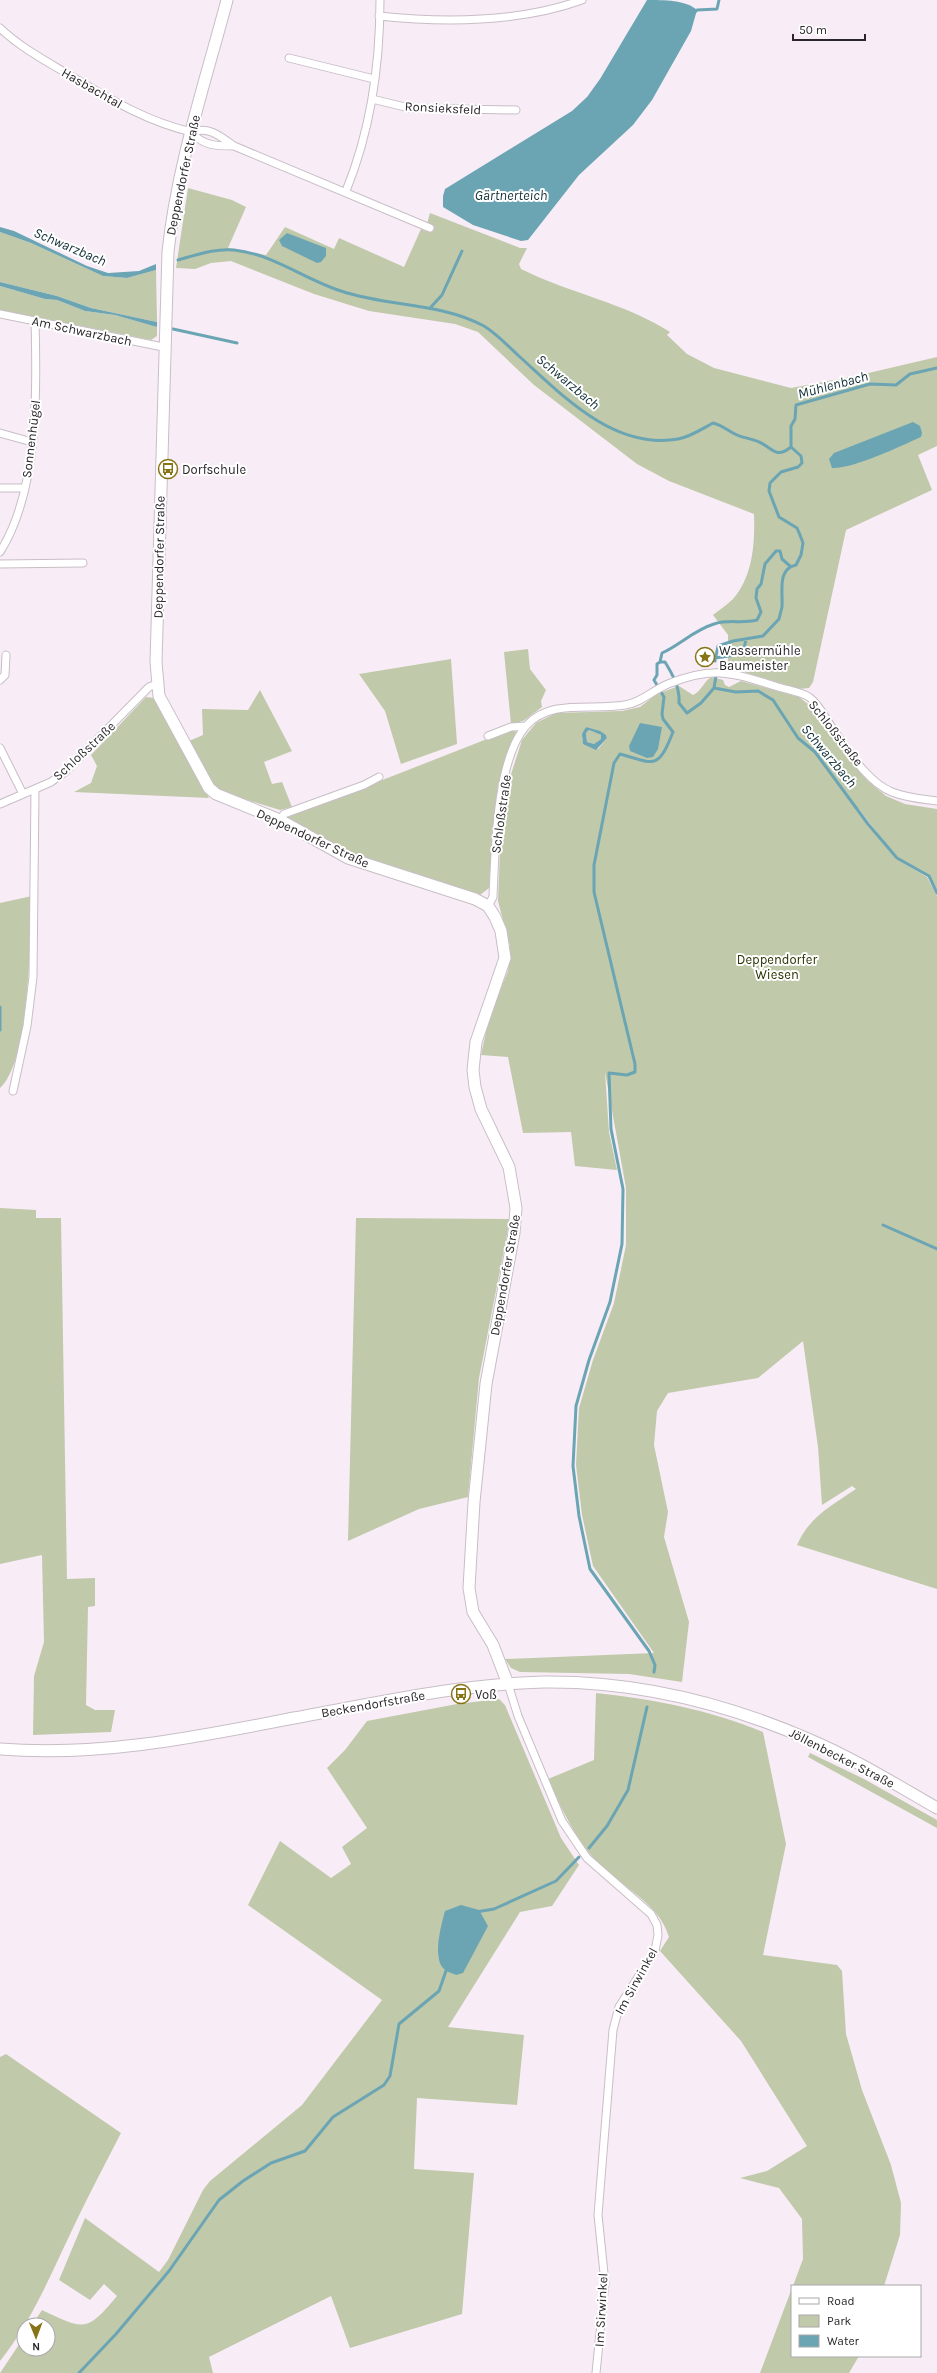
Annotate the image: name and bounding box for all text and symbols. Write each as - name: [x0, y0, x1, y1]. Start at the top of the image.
- scale bar: [793, 16, 865, 42]
- text: 50 m: [799, 23, 827, 37]
- street label: Hasbachtal: [59, 65, 125, 111]
- street label: Ronsieksfeld: [404, 99, 482, 117]
- street label: Deppendorfer Straße: [163, 113, 203, 237]
- water label: Gärtnerteich: [475, 187, 547, 204]
- water label: Schwarzbach: [31, 224, 109, 270]
- street label: Am Schwarzbach: [31, 313, 133, 349]
- water label: Schwarzbach: [533, 351, 603, 413]
- water label: Mühlenbach: [796, 367, 870, 403]
- street label: Sonnenhügel: [19, 399, 43, 479]
- bus stop icon: Dorfschule: [157, 458, 179, 480]
- place label: Dorfschule: [182, 462, 246, 477]
- street label: Deppendorfer Straße: [150, 495, 168, 618]
- place label: Wassermühle Baumeister: [719, 643, 801, 673]
- place icon: Wassermühle Baumeister: [694, 646, 716, 668]
- street label: Schloßstraße: [806, 697, 867, 769]
- street label: Schloßstraße: [50, 718, 118, 784]
- water label: Schwarzbach: [798, 721, 860, 791]
- street label: Schloßstraße: [488, 773, 514, 854]
- street label: Deppendorfer Straße: [254, 805, 372, 871]
- park label: Deppendorfer Wiesen: [737, 952, 817, 982]
- street label: Deppendorfer Straße: [487, 1213, 523, 1337]
- bus stop icon: Voß: [450, 1683, 472, 1705]
- street label: Beckendorfstraße: [320, 1687, 426, 1721]
- place label: Voß: [475, 1687, 497, 1702]
- street label: Jöllenbecker Straße: [787, 1725, 897, 1791]
- street label: Im Sirwinkel: [611, 1945, 661, 2017]
- street label: Im Sirwinkel: [592, 2273, 610, 2347]
- legend: [791, 2285, 921, 2357]
- text: Road: [827, 2294, 855, 2308]
- text: Park: [827, 2314, 852, 2328]
- north arrow: [16, 2317, 56, 2357]
- text: Water: [827, 2334, 860, 2348]
- text: N: [32, 2340, 40, 2353]

